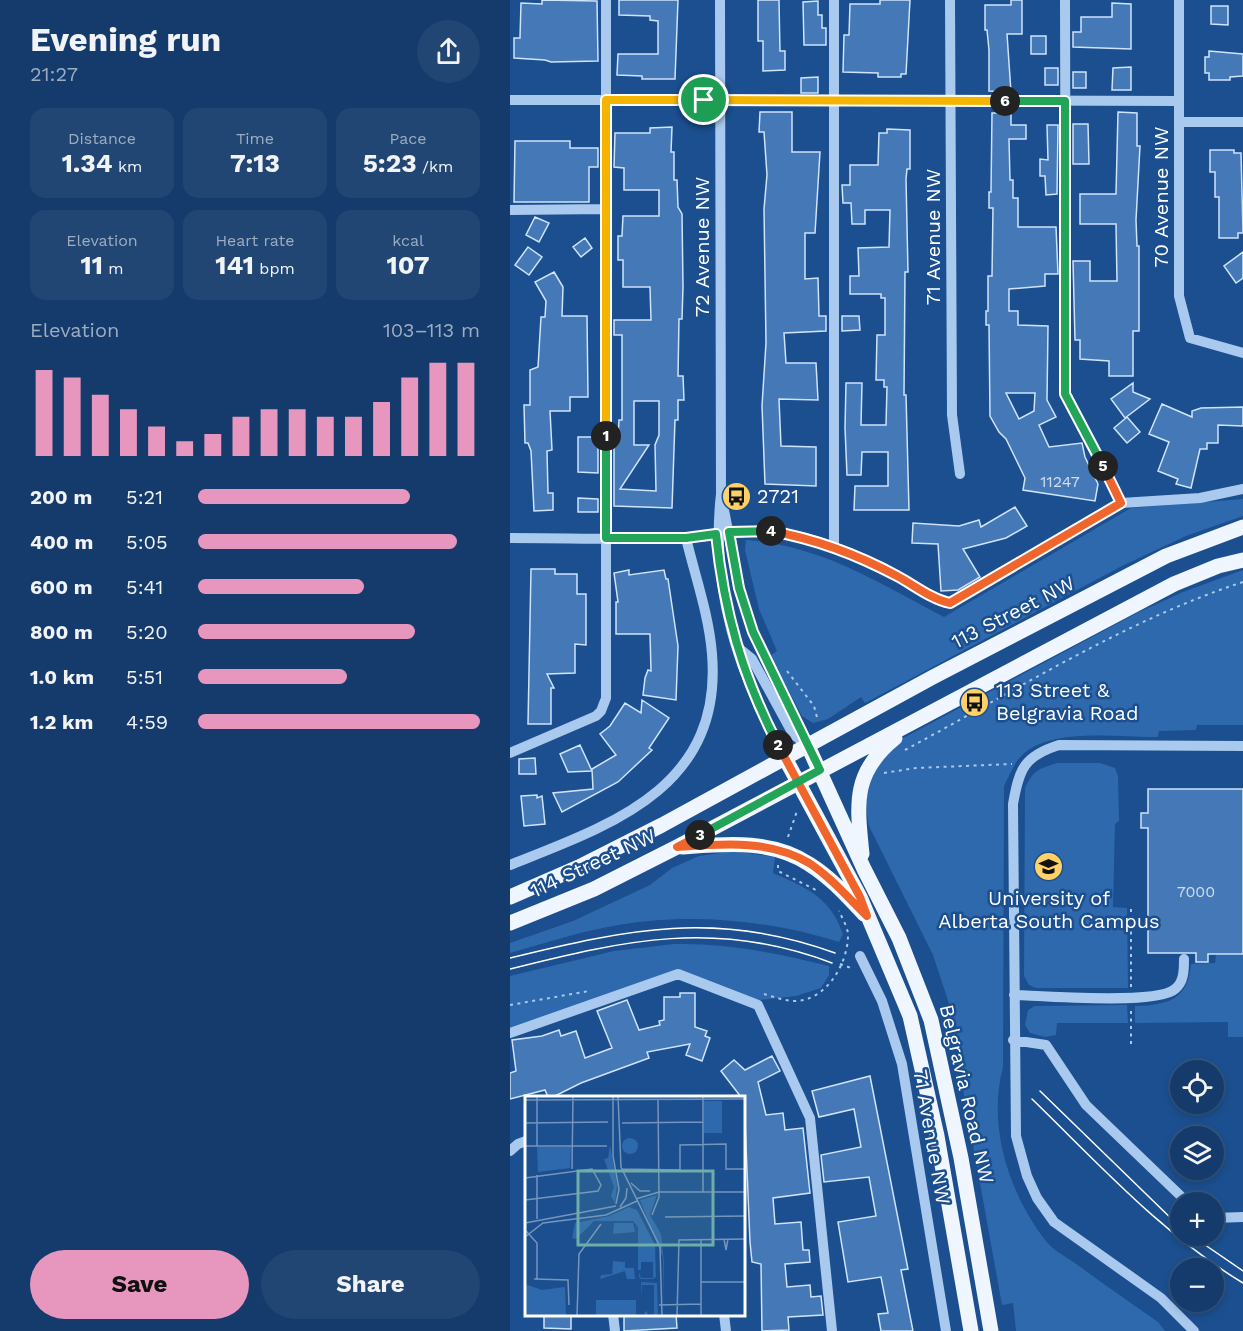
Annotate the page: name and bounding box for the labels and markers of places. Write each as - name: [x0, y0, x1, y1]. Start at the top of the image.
- pin: [678, 74, 729, 125]
- pin: 6: [990, 86, 1020, 116]
- pin: 1: [591, 421, 621, 451]
- pin: 5: [1088, 451, 1118, 481]
- bus stop icon: 2721: [720, 480, 752, 512]
- place label: 2721: [757, 484, 799, 508]
- pin: 4: [756, 516, 786, 546]
- place label: 113 Street & Belgravia Road: [996, 678, 1138, 725]
- bus stop icon: 113 Street & Belgravia Road: [959, 686, 991, 718]
- pin: 2: [763, 730, 793, 760]
- pin: 3: [685, 820, 715, 850]
- school or university icon: University of Alberta South Campus: [1033, 851, 1065, 883]
- place label: University of Alberta South Campus: [938, 886, 1160, 933]

